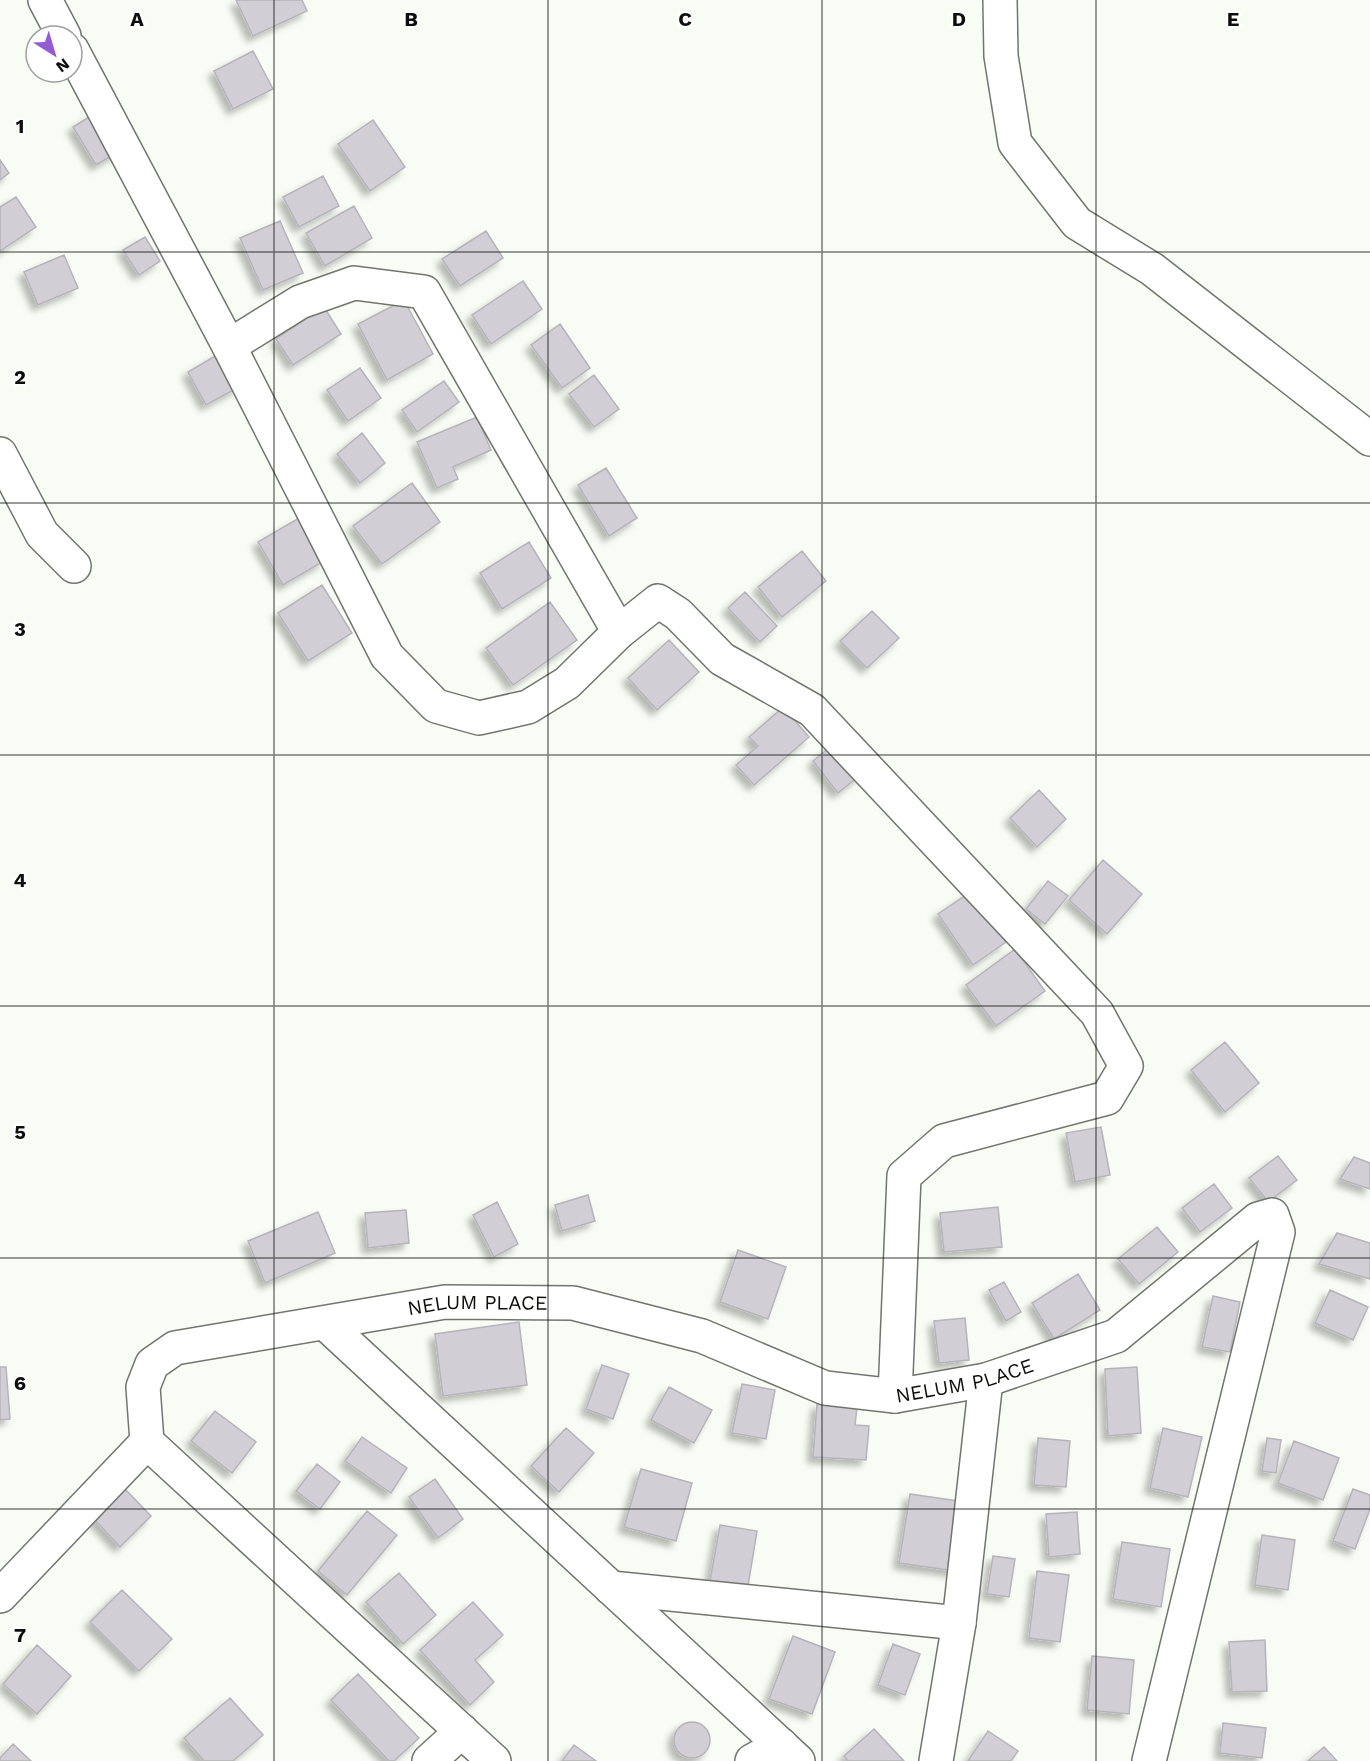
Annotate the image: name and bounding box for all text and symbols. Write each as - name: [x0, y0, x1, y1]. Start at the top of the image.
- text: A: [130, 7, 144, 31]
- text: B: [404, 7, 418, 31]
- text: C: [678, 7, 692, 31]
- text: D: [952, 7, 966, 31]
- text: E: [1227, 7, 1239, 31]
- north arrow: [24, 24, 84, 84]
- text: N: [52, 54, 73, 77]
- text: 1: [16, 114, 24, 138]
- text: 2: [14, 365, 26, 389]
- text: 3: [14, 617, 26, 641]
- text: 4: [14, 868, 27, 892]
- text: 5: [14, 1120, 26, 1144]
- street label: NELUM PLACE: [406, 1290, 548, 1320]
- street label: NELUM PLACE: [894, 1353, 1036, 1408]
- text: 6: [14, 1371, 26, 1395]
- text: 7: [14, 1623, 26, 1647]

